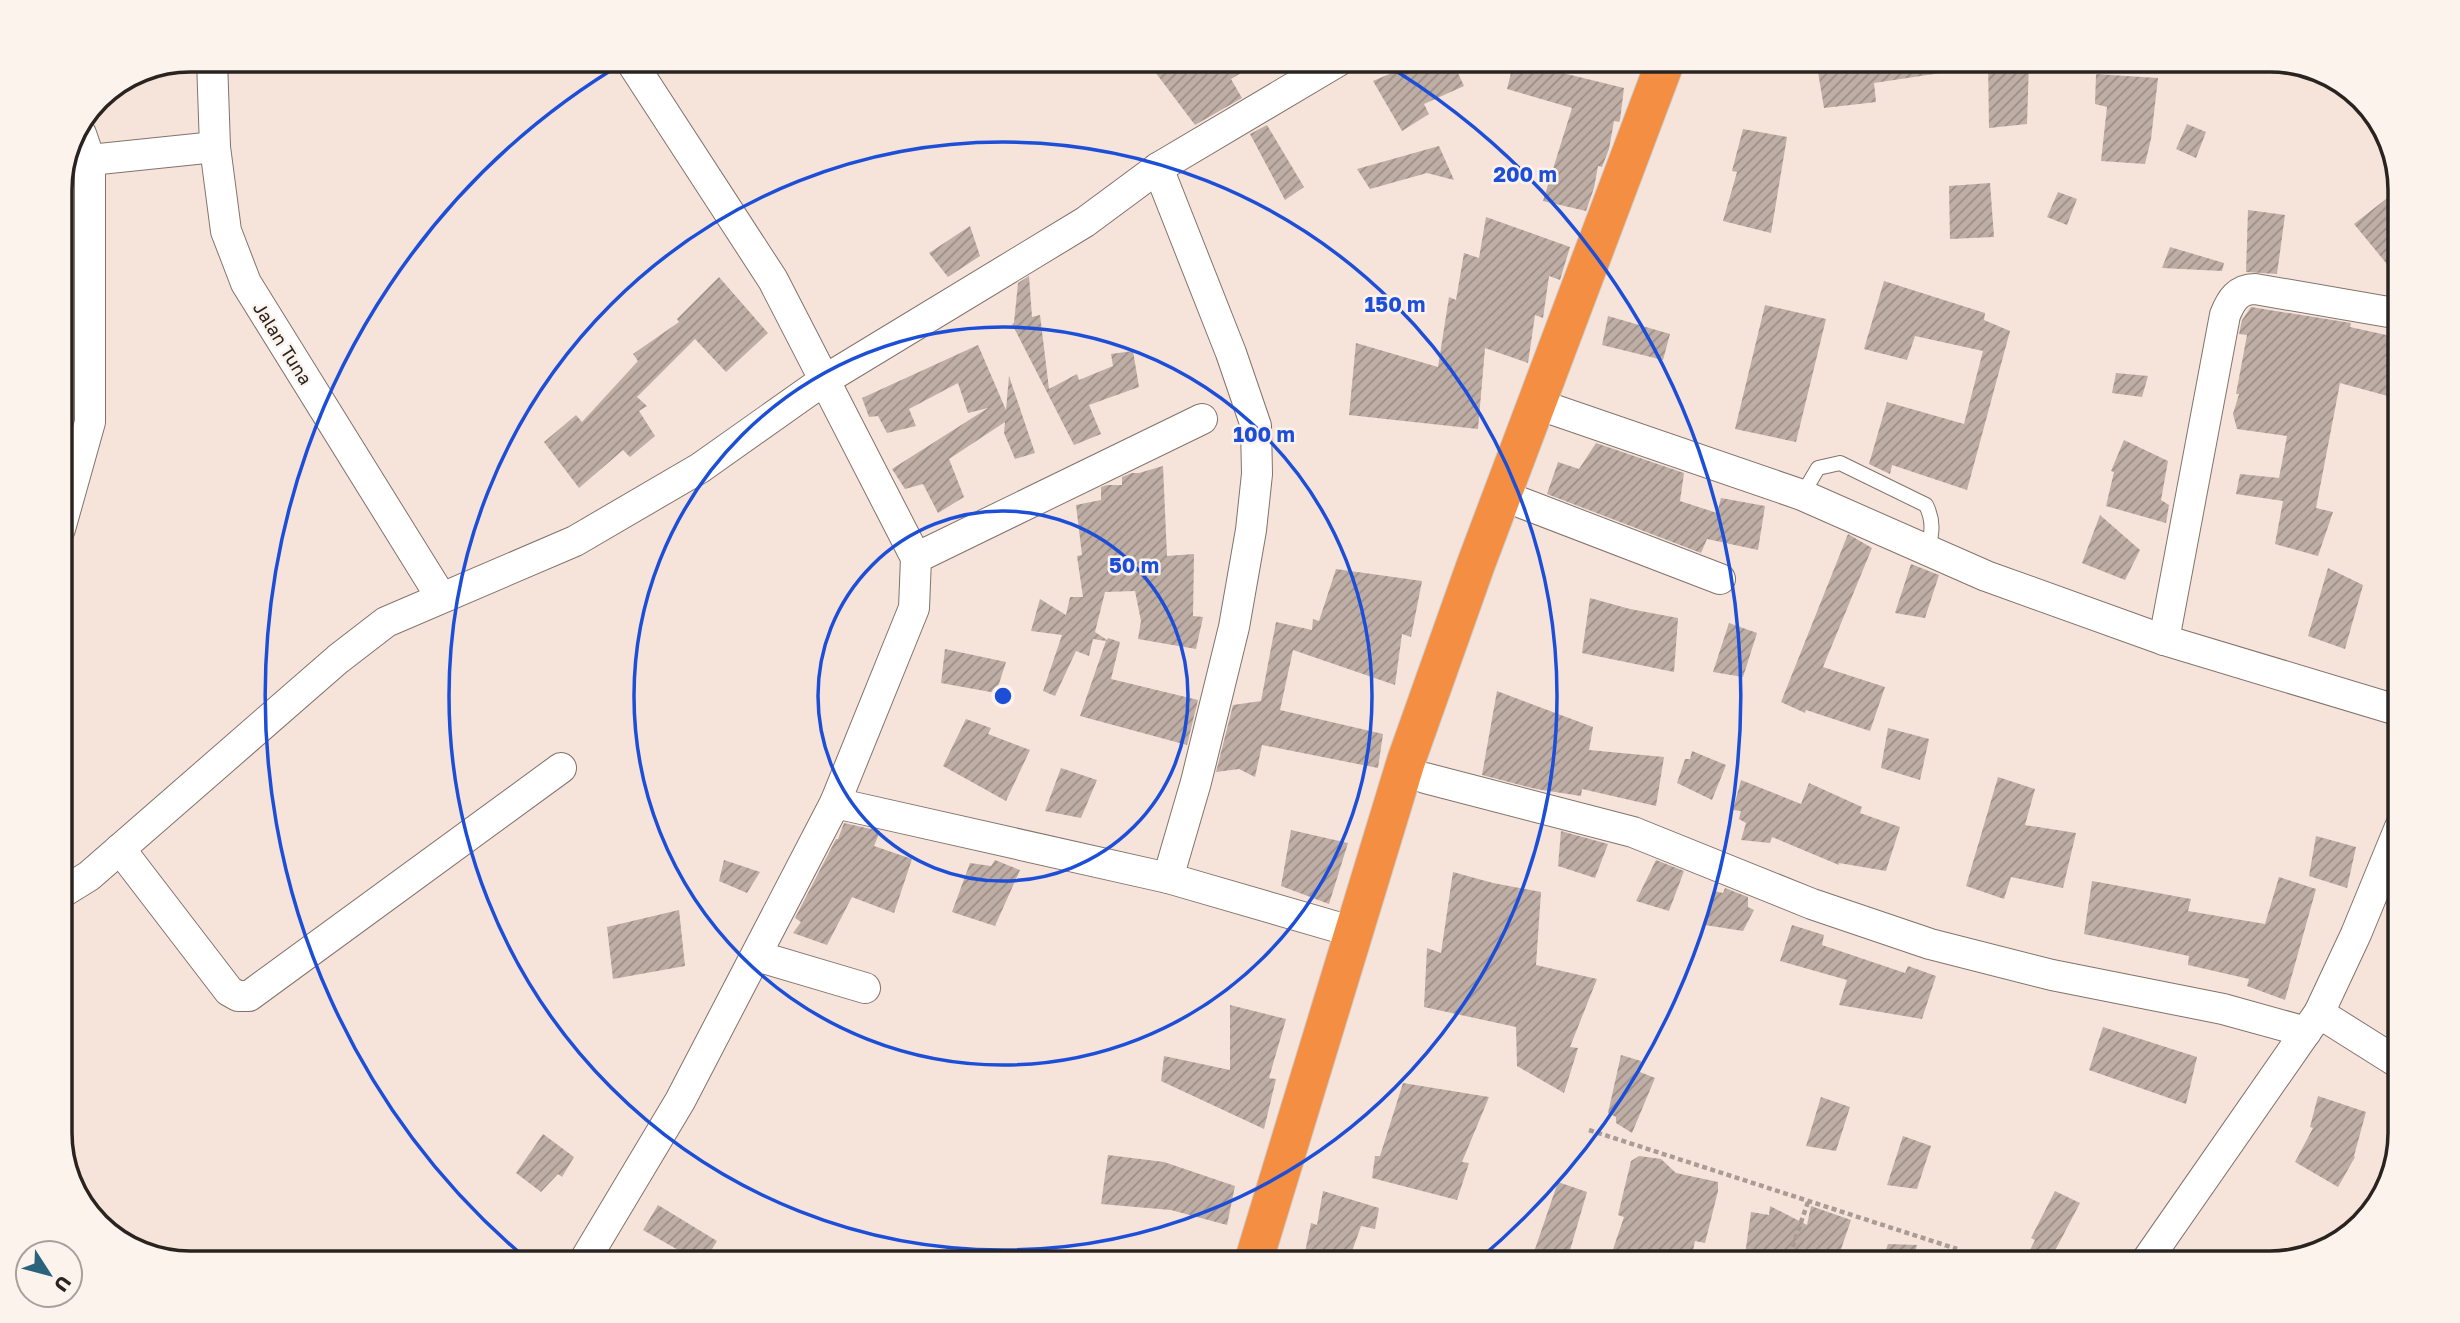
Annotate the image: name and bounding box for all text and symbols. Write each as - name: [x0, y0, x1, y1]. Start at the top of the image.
- text: 200 m: [1493, 161, 1557, 187]
- text: 150 m: [1365, 291, 1425, 317]
- street label: Jalan Tuna: [249, 298, 317, 388]
- text: 100 m: [1233, 421, 1295, 447]
- text: 50 m: [1109, 552, 1159, 578]
- centre of rings: [991, 684, 1015, 708]
- north arrow: [14, 1239, 84, 1309]
- text: U: [50, 1272, 77, 1297]

